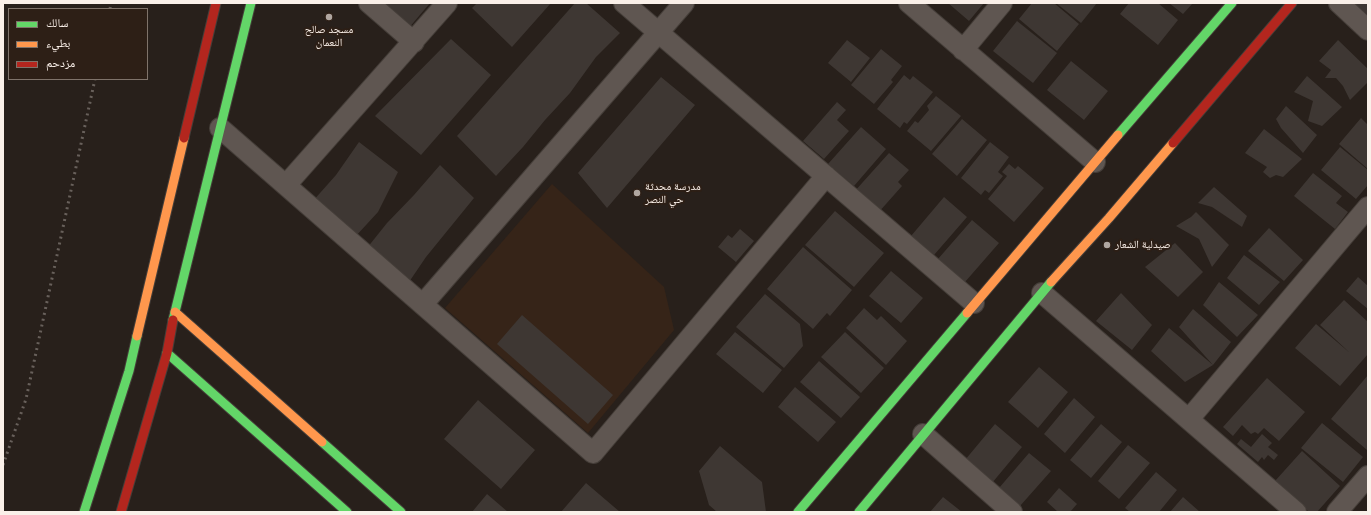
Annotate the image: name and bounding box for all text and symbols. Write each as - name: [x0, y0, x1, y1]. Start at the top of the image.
- legend: [8, 8, 148, 80]
- marker: مسجد صالح النعمان: [324, 12, 334, 22]
- text: سالك: [46, 16, 68, 30]
- place label: مسجد صالح النعمان: [305, 23, 353, 49]
- text: بطيء: [46, 36, 70, 50]
- text: مزدحم: [46, 56, 75, 70]
- place label: مدرسة محدثة حي النصر: [645, 180, 701, 206]
- marker: مدرسة محدثة حي النصر: [632, 188, 642, 198]
- place label: صيدلية الشعار: [1115, 238, 1171, 252]
- marker: صيدلية الشعار: [1102, 240, 1112, 250]

